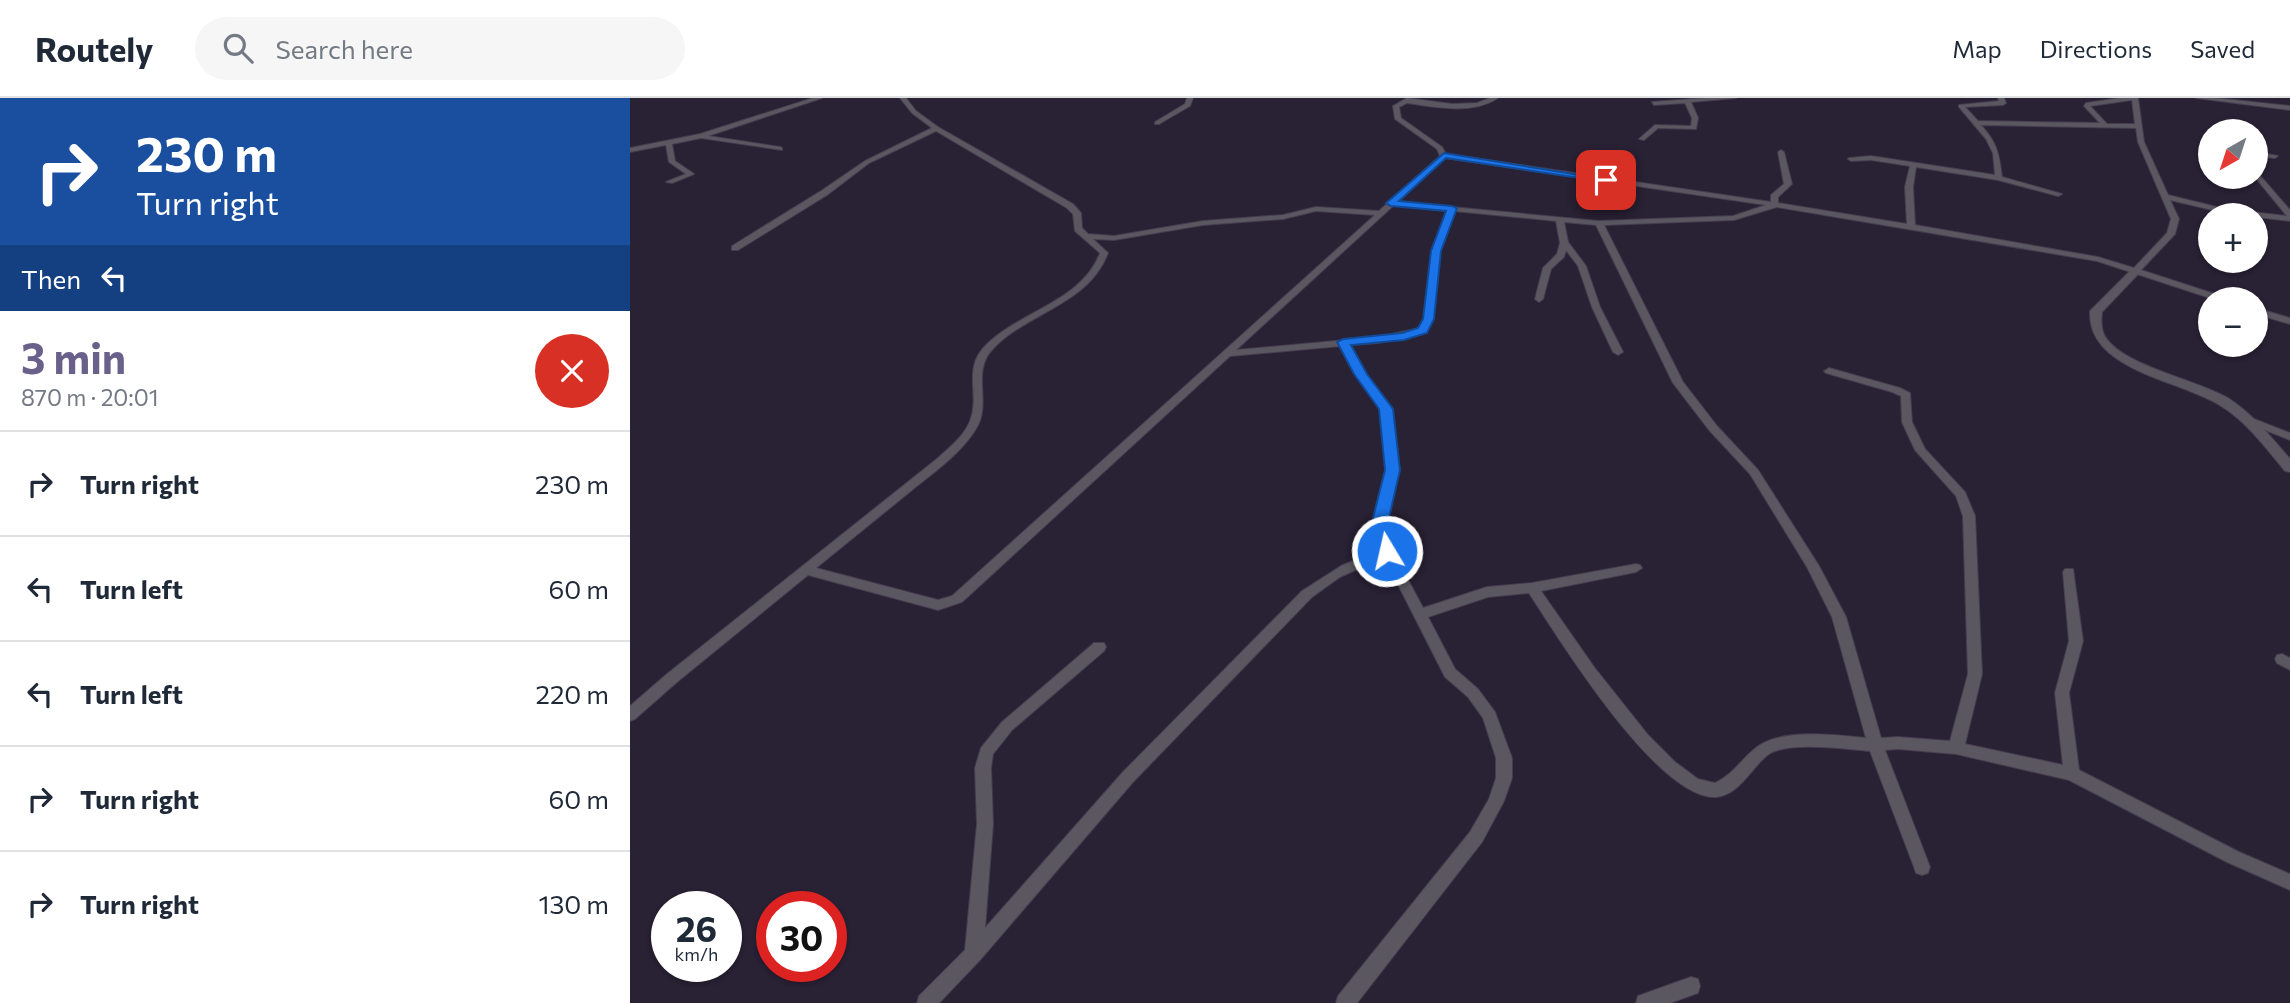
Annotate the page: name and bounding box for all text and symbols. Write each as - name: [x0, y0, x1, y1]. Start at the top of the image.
- search box: [195, 17, 685, 80]
- text: Routely: [35, 28, 153, 69]
- icon: search: [219, 29, 257, 67]
- text: Search here: [275, 33, 413, 64]
- text: Map: [1952, 34, 2002, 63]
- text: Directions: [2040, 34, 2152, 63]
- text: Saved: [2190, 34, 2255, 63]
- north arrow: [2198, 119, 2268, 189]
- map controls: [2198, 119, 2268, 357]
- text: 230 m: [136, 122, 277, 182]
- icon: right: [21, 126, 112, 217]
- pin: [1576, 150, 1636, 210]
- icon: arrive: [1587, 161, 1625, 199]
- text: Turn right: [136, 182, 279, 222]
- button: +: [2198, 203, 2268, 273]
- icon: left: [95, 259, 133, 297]
- text: Then: [21, 263, 81, 294]
- button: −: [2198, 287, 2268, 357]
- text: 3 min: [21, 331, 126, 383]
- button: close: [535, 334, 609, 408]
- text: 870 m · 20:01: [21, 383, 159, 411]
- icon: right: [21, 465, 59, 503]
- text: Turn right: [80, 468, 199, 499]
- text: 230 m: [535, 468, 609, 499]
- position arrow: [1350, 514, 1424, 588]
- icon: left: [21, 570, 59, 608]
- text: Turn left: [80, 573, 183, 604]
- text: 60 m: [549, 573, 609, 604]
- icon: left: [21, 675, 59, 713]
- text: Turn left: [80, 678, 183, 709]
- text: 220 m: [536, 678, 609, 709]
- icon: right: [21, 780, 59, 818]
- text: Turn right: [80, 783, 199, 814]
- text: 60 m: [549, 783, 609, 814]
- icon: right: [21, 885, 59, 923]
- text: Turn right: [80, 888, 199, 919]
- text: 130 m: [538, 888, 609, 919]
- speed limit sign: 30: [756, 891, 847, 982]
- text: 26: [676, 906, 717, 949]
- text: km/h: [675, 943, 718, 965]

